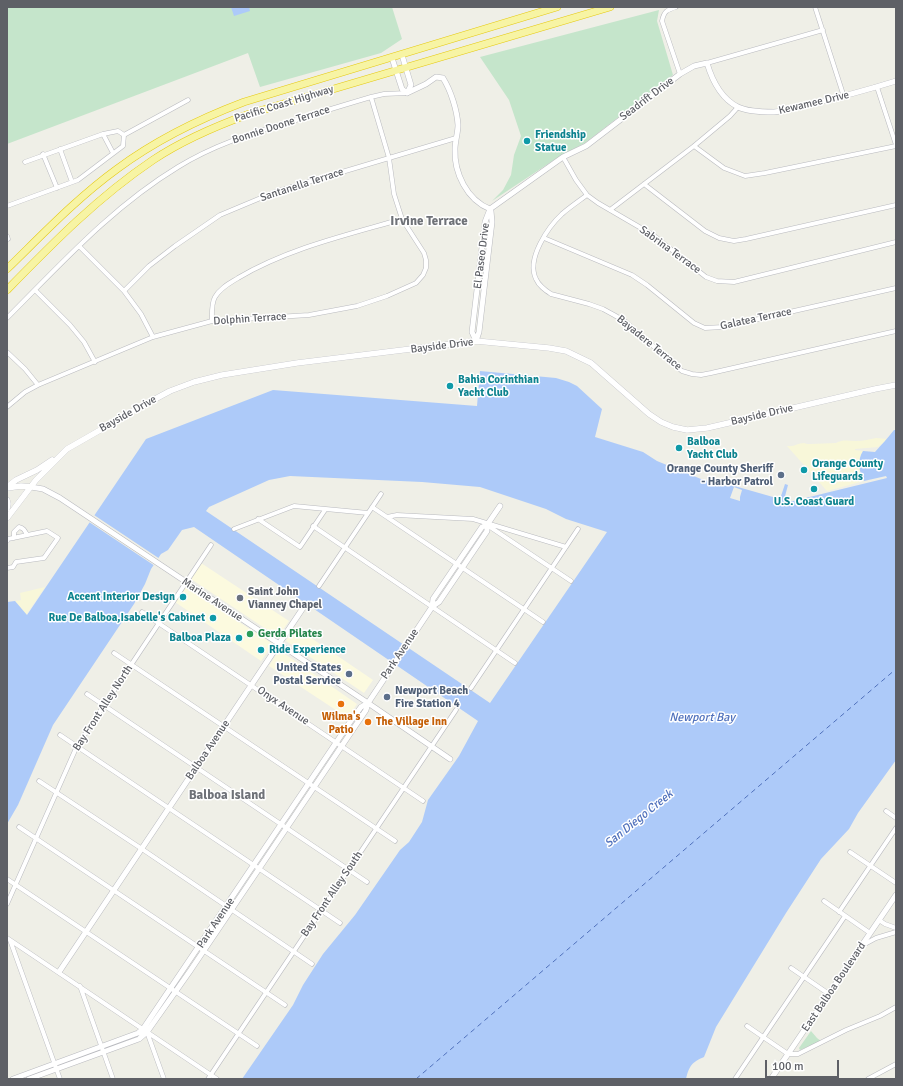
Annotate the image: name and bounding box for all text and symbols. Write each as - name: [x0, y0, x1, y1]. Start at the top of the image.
- street label: Seadrift Drive: [617, 74, 677, 124]
- street label: Pacific Coast Highway: [233, 83, 335, 125]
- street label: Kewamee Drive: [777, 88, 851, 118]
- street label: Bonnie Doone Terrace: [230, 103, 332, 147]
- place label: Friendship Statue: [535, 128, 586, 154]
- marker: Friendship Statue: [522, 136, 532, 146]
- street label: Santanella Terrace: [259, 165, 345, 205]
- district label: Irvine Terrace: [390, 214, 468, 230]
- street label: El Paseo Drive: [471, 222, 493, 290]
- street label: Sabrina Terrace: [637, 223, 703, 277]
- street label: Galatea Terrace: [719, 305, 793, 333]
- street label: Dolphin Terrace: [213, 310, 287, 328]
- street label: Bayadere Terrace: [614, 313, 684, 373]
- street label: Bayside Drive: [410, 336, 474, 356]
- place label: Bahia Corinthian Yacht Club: [458, 373, 539, 399]
- marker: Bahia Corinthian Yacht Club: [445, 381, 455, 391]
- street label: Bayside Drive: [97, 393, 159, 435]
- street label: Bayside Drive: [730, 401, 794, 429]
- place label: Balboa Yacht Club: [687, 435, 738, 461]
- marker: Balboa Yacht Club: [674, 443, 684, 453]
- place label: Orange County Lifeguards: [812, 457, 883, 483]
- place label: Orange County Sheriff - Harbor Patrol: [667, 462, 773, 488]
- marker: Orange County Lifeguards: [799, 465, 809, 475]
- marker: Orange County Sheriff - Harbor Patrol: [776, 470, 786, 480]
- marker: U.S. Coast Guard: [809, 484, 819, 494]
- place label: U.S. Coast Guard: [774, 495, 854, 509]
- street label: Marine Avenue: [179, 575, 245, 625]
- place label: Saint John Vianney Chapel: [248, 585, 322, 611]
- place label: Accent Interior Design: [68, 590, 175, 604]
- marker: Accent Interior Design: [178, 592, 188, 602]
- marker: Saint John Vianney Chapel: [235, 593, 245, 603]
- place label: Rue De Balboa,Isabelle's Cabinet: [49, 611, 205, 625]
- marker: Rue De Balboa,Isabelle's Cabinet: [208, 613, 218, 623]
- street label: Park Avenue: [378, 626, 422, 682]
- place label: Gerda Pilates: [258, 627, 322, 641]
- marker: Gerda Pilates: [245, 629, 255, 639]
- place label: Balboa Plaza: [169, 631, 231, 645]
- marker: Balboa Plaza: [234, 633, 244, 643]
- place label: Ride Experience: [269, 643, 346, 657]
- marker: Ride Experience: [256, 645, 266, 655]
- place label: United States Postal Service: [273, 661, 341, 687]
- street label: Bay Front Alley North: [70, 662, 136, 754]
- marker: United States Postal Service: [344, 669, 354, 679]
- street label: Onyx Avenue: [254, 684, 312, 728]
- place label: Newport Beach Fire Station 4: [395, 684, 468, 710]
- marker: Newport Beach Fire Station 4: [382, 692, 392, 702]
- marker: Wilma's Patio: [336, 699, 346, 709]
- place label: Wilma's Patio: [322, 710, 360, 736]
- water label: Newport Bay: [669, 711, 735, 725]
- place label: The Village Inn: [376, 715, 447, 729]
- marker: The Village Inn: [363, 717, 373, 727]
- street label: Balboa Avenue: [183, 718, 233, 782]
- water label: San Diego Creek: [602, 787, 676, 851]
- district label: Balboa Island: [189, 788, 265, 804]
- street label: Bay Front Alley South: [298, 849, 366, 939]
- street label: Park Avenue: [194, 895, 238, 951]
- street label: East Balboa Boulevard: [799, 940, 869, 1034]
- scale bar: [767, 1052, 841, 1078]
- text: 100 m: [772, 1059, 804, 1074]

